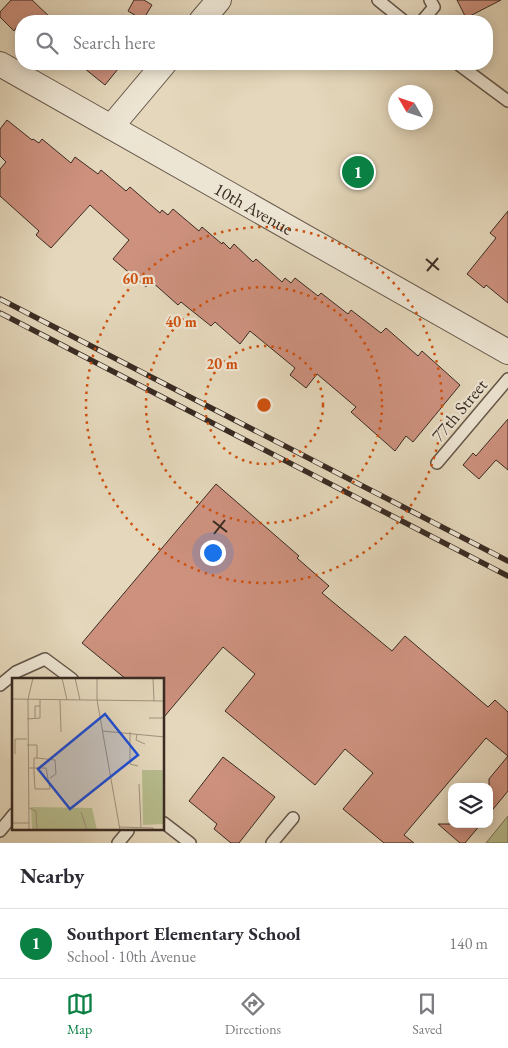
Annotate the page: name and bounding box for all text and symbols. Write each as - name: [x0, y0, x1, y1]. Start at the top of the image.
- search box: [15, 15, 493, 70]
- icon: search: [33, 29, 61, 57]
- text: Search here: [73, 30, 155, 55]
- north arrow: [388, 85, 433, 130]
- pin: 1: [342, 153, 374, 191]
- street label: 10th Avenue: [210, 176, 298, 240]
- text: 60 m: [122, 269, 154, 288]
- text: 40 m: [165, 312, 197, 331]
- text: 20 m: [206, 354, 238, 373]
- street label: 77th Street: [426, 373, 492, 446]
- centre of rings: [255, 396, 273, 414]
- your location: [200, 540, 226, 566]
- inset map: [12, 678, 165, 830]
- map controls: [448, 783, 493, 828]
- button: layers: [448, 783, 493, 828]
- text: Nearby: [20, 862, 84, 889]
- text: Southport Elementary School: [67, 921, 301, 946]
- text: 1: [32, 933, 40, 954]
- text: 140 m: [449, 933, 488, 954]
- text: School · 10th Avenue: [67, 946, 196, 967]
- tab: Map: [66, 990, 94, 1038]
- tab: Directions: [225, 990, 281, 1038]
- tab: Saved: [412, 990, 442, 1038]

